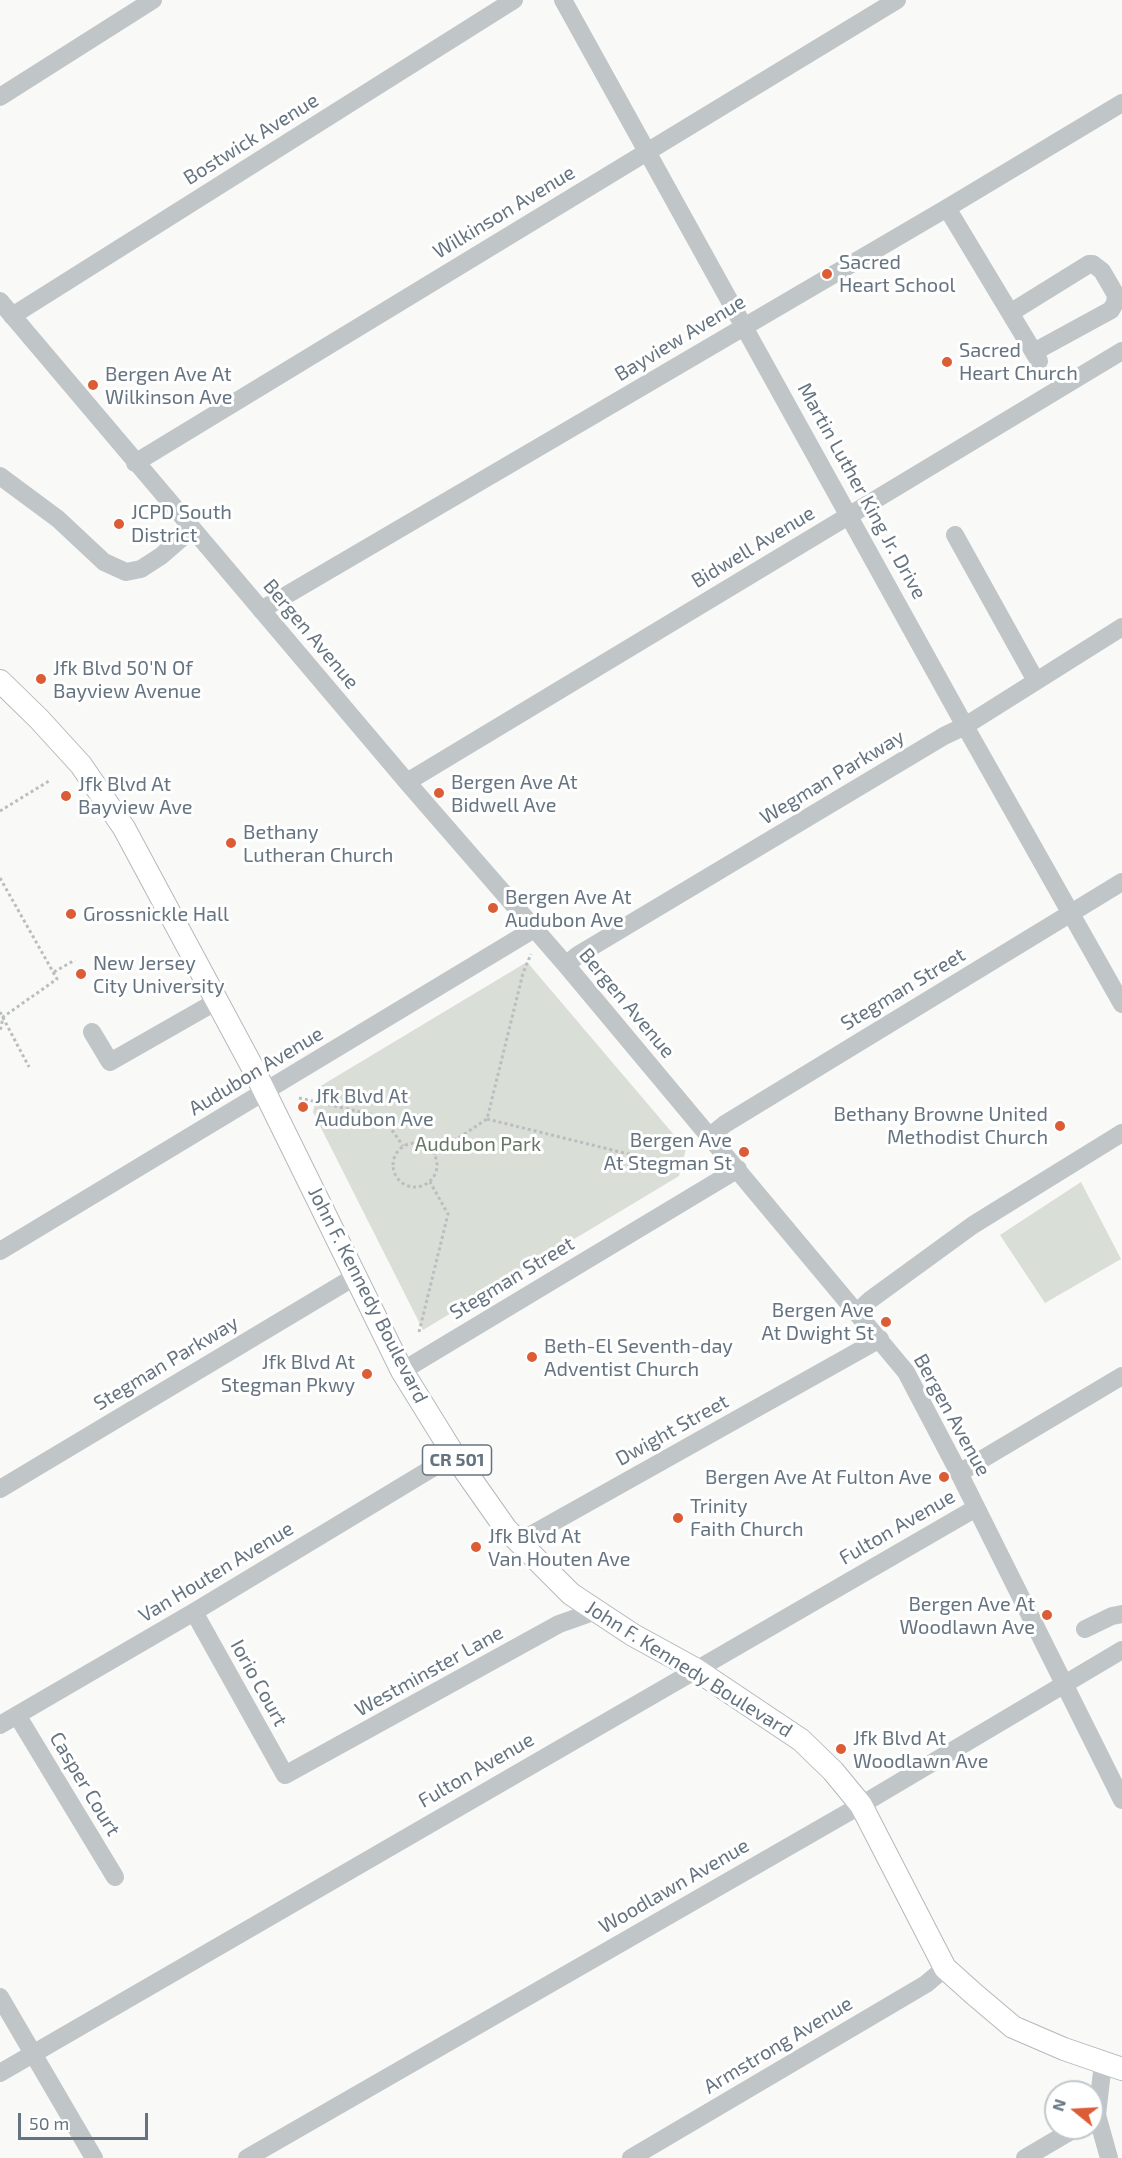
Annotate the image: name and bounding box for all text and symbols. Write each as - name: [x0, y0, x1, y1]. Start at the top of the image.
- street label: Bostwick Avenue: [179, 88, 323, 190]
- street label: Wilkinson Avenue: [429, 160, 579, 264]
- place label: Sacred Heart School: [839, 250, 955, 297]
- marker: Sacred Heart School: [820, 267, 834, 281]
- street label: Bayview Avenue: [610, 290, 750, 386]
- place label: Sacred Heart Church: [959, 338, 1078, 385]
- marker: Sacred Heart Church: [940, 355, 954, 369]
- place label: Bergen Ave At Wilkinson Ave: [105, 362, 232, 409]
- marker: Bergen Ave At Wilkinson Ave: [86, 378, 100, 392]
- street label: Martin Luther King Jr. Drive: [792, 379, 932, 603]
- place label: JCPD South District: [131, 500, 232, 547]
- street label: Bidwell Avenue: [687, 501, 819, 593]
- marker: JCPD South District: [112, 517, 126, 531]
- street label: Bergen Avenue: [258, 574, 364, 694]
- place label: Jfk Blvd 50'N Of Bayview Avenue: [53, 656, 201, 703]
- marker: Jfk Blvd 50'N Of Bayview Avenue: [34, 672, 48, 686]
- street label: Wegman Parkway: [756, 724, 908, 830]
- place label: Bergen Ave At Bidwell Ave: [451, 770, 578, 817]
- place label: Jfk Blvd At Bayview Ave: [78, 772, 192, 819]
- marker: Bergen Ave At Bidwell Ave: [432, 786, 446, 800]
- marker: Jfk Blvd At Bayview Ave: [59, 789, 73, 803]
- place label: Bethany Lutheran Church: [243, 820, 393, 867]
- marker: Bethany Lutheran Church: [224, 836, 238, 850]
- place label: Bergen Ave At Audubon Ave: [505, 885, 632, 932]
- marker: Bergen Ave At Audubon Ave: [486, 901, 500, 915]
- place label: Grossnickle Hall: [83, 902, 229, 926]
- marker: Grossnickle Hall: [64, 907, 78, 921]
- street label: Stegman Street: [836, 942, 970, 1036]
- street label: Bergen Avenue: [574, 943, 680, 1063]
- place label: New Jersey City University: [93, 951, 224, 998]
- marker: New Jersey City University: [74, 967, 88, 981]
- street label: Audubon Avenue: [184, 1021, 328, 1121]
- place label: Jfk Blvd At Audubon Ave: [315, 1084, 434, 1131]
- marker: Jfk Blvd At Audubon Ave: [296, 1100, 310, 1114]
- place label: Bethany Browne United Methodist Church: [834, 1102, 1048, 1149]
- marker: Bethany Browne United Methodist Church: [1053, 1119, 1067, 1133]
- place label: Bergen Ave At Stegman St: [604, 1128, 732, 1175]
- park label: Audubon Park: [415, 1132, 541, 1156]
- marker: Bergen Ave At Stegman St: [737, 1145, 751, 1159]
- street label: John F. Kennedy Boulevard: [303, 1183, 433, 1407]
- street label: Stegman Street: [445, 1231, 579, 1325]
- place label: Bergen Ave At Dwight St: [761, 1298, 874, 1345]
- street label: Stegman Parkway: [89, 1310, 243, 1416]
- marker: Bergen Ave At Dwight St: [879, 1315, 893, 1329]
- place label: Beth-El Seventh-day Adventist Church: [544, 1334, 733, 1381]
- place label: Jfk Blvd At Stegman Pkwy: [221, 1350, 355, 1397]
- marker: Beth-El Seventh-day Adventist Church: [525, 1350, 539, 1364]
- street label: Bergen Avenue: [909, 1350, 995, 1480]
- marker: Jfk Blvd At Stegman Pkwy: [360, 1367, 374, 1381]
- street label: Dwight Street: [611, 1389, 733, 1471]
- road number: CR 501: [422, 1445, 492, 1475]
- place label: Bergen Ave At Fulton Ave: [705, 1465, 932, 1489]
- marker: Bergen Ave At Fulton Ave: [937, 1470, 951, 1484]
- street label: Fulton Avenue: [835, 1484, 959, 1570]
- place label: Trinity Faith Church: [690, 1494, 804, 1541]
- marker: Trinity Faith Church: [671, 1511, 685, 1525]
- street label: Van Houten Avenue: [134, 1516, 298, 1628]
- place label: Jfk Blvd At Van Houten Ave: [488, 1524, 630, 1571]
- marker: Jfk Blvd At Van Houten Ave: [469, 1540, 483, 1554]
- place label: Bergen Ave At Woodlawn Ave: [899, 1592, 1035, 1639]
- street label: John F. Kennedy Boulevard: [581, 1595, 797, 1743]
- marker: Bergen Ave At Woodlawn Ave: [1040, 1608, 1054, 1622]
- street label: Westminster Lane: [351, 1620, 507, 1722]
- street label: Iorio Court: [225, 1636, 293, 1730]
- place label: Jfk Blvd At Woodlawn Ave: [853, 1726, 989, 1773]
- street label: Fulton Avenue: [414, 1727, 538, 1813]
- street label: Casper Court: [45, 1728, 125, 1840]
- marker: Jfk Blvd At Woodlawn Ave: [834, 1742, 848, 1756]
- street label: Woodlawn Avenue: [595, 1833, 753, 1939]
- street label: Armstrong Avenue: [699, 1991, 857, 2099]
- north arrow: [1044, 2080, 1104, 2140]
- text: N: [1047, 2096, 1069, 2113]
- scale bar: [21, 2101, 152, 2139]
- text: 50 m: [29, 2112, 69, 2134]

